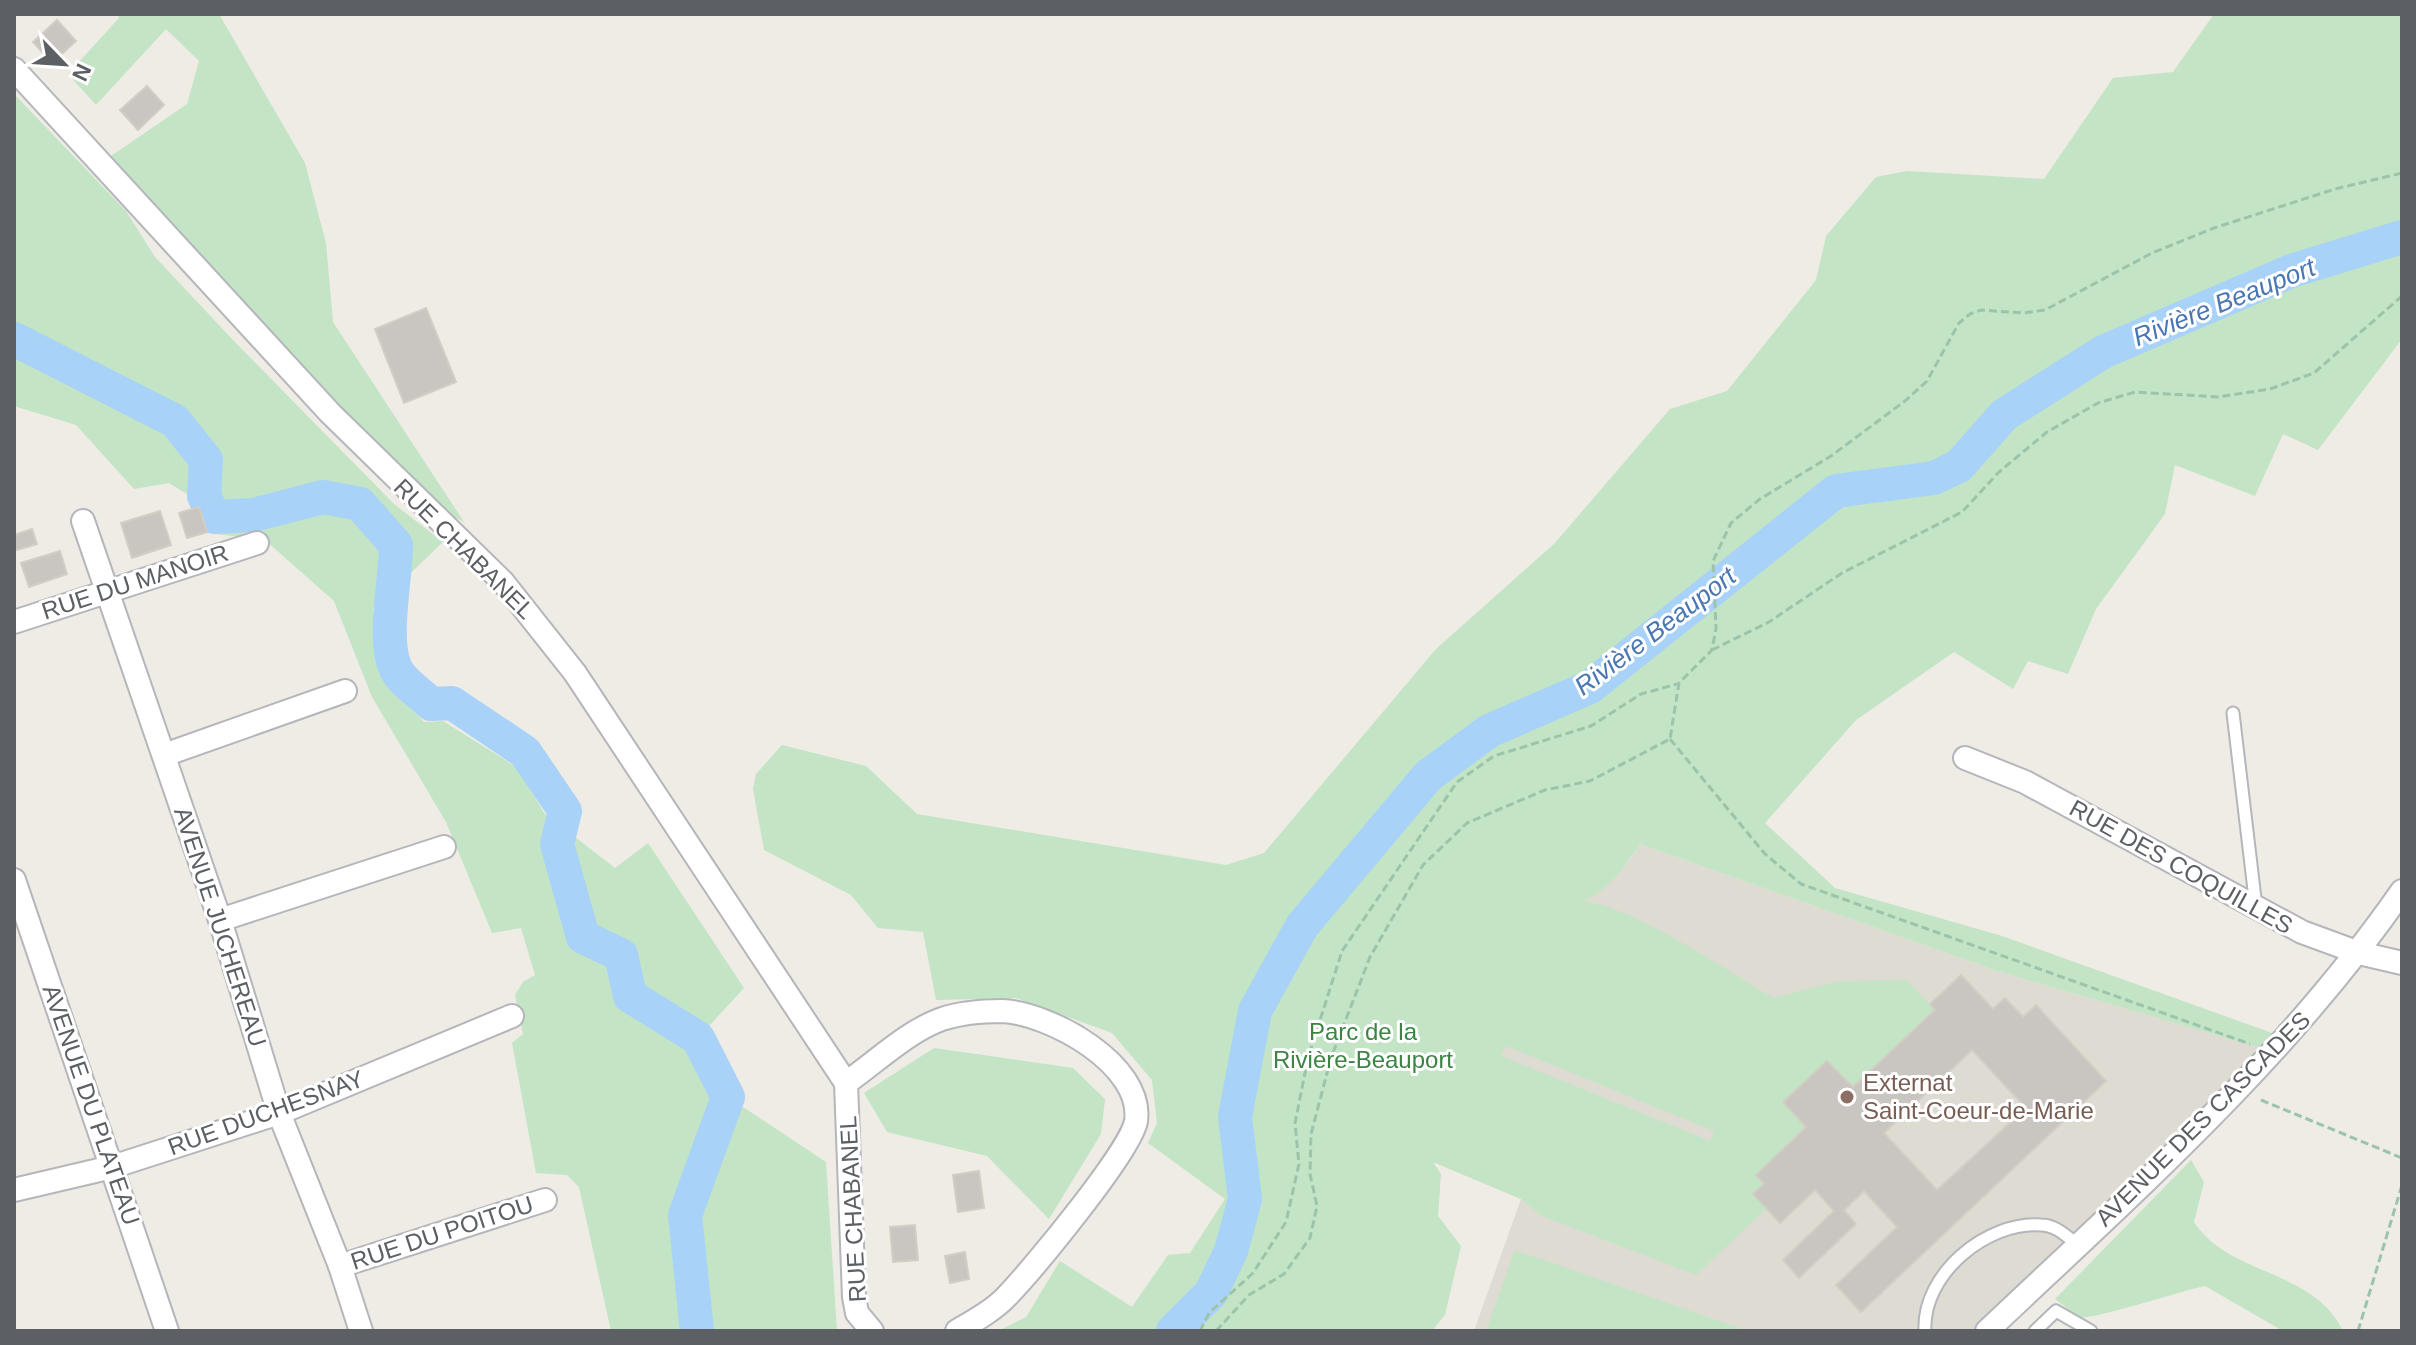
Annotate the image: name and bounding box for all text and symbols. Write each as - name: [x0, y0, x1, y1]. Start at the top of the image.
- north arrow: [24, 24, 104, 104]
- text: N: [67, 60, 96, 85]
- water label: Rivière Beauport: [2129, 251, 2321, 352]
- street label: RUE CHABANEL: [389, 473, 540, 624]
- street label: RUE DU MANOIR: [38, 539, 232, 624]
- water label: Rivière Beauport: [1569, 560, 1743, 701]
- street label: RUE DES COQUILLES: [2065, 794, 2297, 939]
- street label: AVENUE JUCHEREAU: [169, 804, 272, 1050]
- street label: AVENUE DU PLATEAU: [38, 981, 145, 1229]
- street label: AVENUE DES CASCADES: [2090, 1006, 2315, 1231]
- park label: Parc de la Rivière-Beauport: [1273, 1018, 1453, 1073]
- street label: RUE DUCHESNAY: [164, 1065, 367, 1160]
- place label: Externat Saint-Coeur-de-Marie: [1863, 1069, 2094, 1124]
- marker: Externat Saint-Coeur-de-Marie: [1838, 1088, 1856, 1106]
- street label: RUE CHABANEL: [834, 1115, 871, 1303]
- street label: RUE DU POITOU: [347, 1190, 536, 1275]

